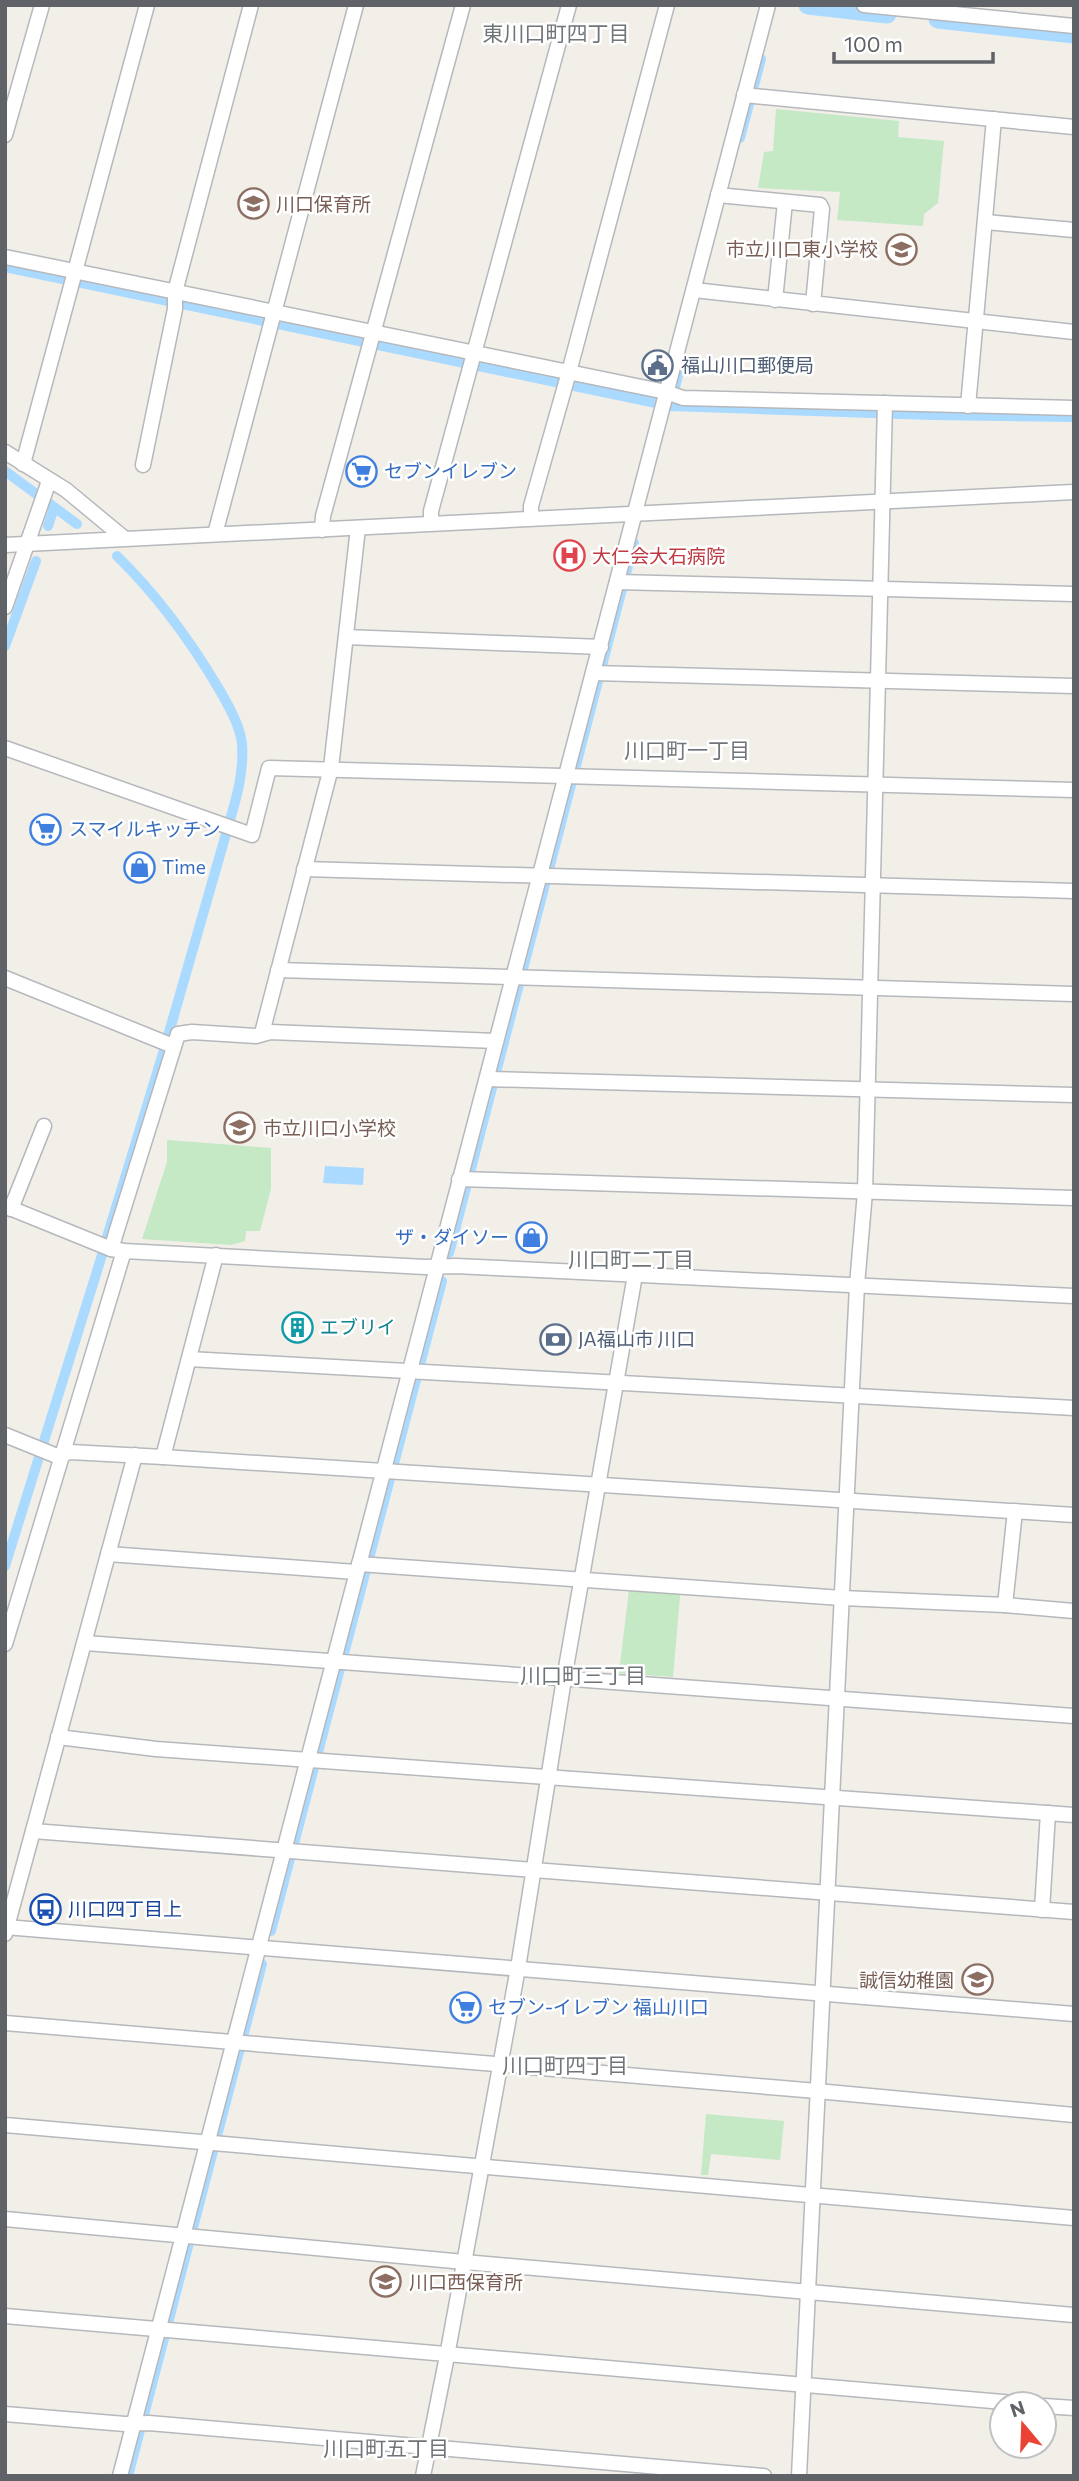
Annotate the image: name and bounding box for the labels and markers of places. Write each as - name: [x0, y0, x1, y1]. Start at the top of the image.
- school or university icon: 川口保育所: [236, 187, 270, 221]
- place label: 川口保育所: [276, 192, 371, 215]
- school or university icon: 市立川口東小学校: [884, 232, 918, 266]
- place label: 市立川口東小学校: [726, 237, 878, 260]
- public building icon: 福山川口郵便局: [641, 348, 675, 382]
- place label: 福山川口郵便局: [681, 353, 814, 376]
- supermarket icon: セブンイレブン: [344, 454, 378, 488]
- place label: セブンイレブン: [384, 459, 517, 482]
- hospital icon: 大仁会大石病院: [552, 539, 586, 573]
- place label: 大仁会大石病院: [592, 544, 725, 567]
- supermarket icon: スマイルキッチン: [29, 812, 63, 846]
- place label: スマイルキッチン: [69, 817, 220, 840]
- shop icon: Time: [122, 850, 156, 884]
- place label: Time: [162, 855, 206, 878]
- school or university icon: 市立川口小学校: [223, 1111, 257, 1145]
- place label: 市立川口小学校: [263, 1116, 396, 1139]
- shop icon: ザ・ダイソー: [515, 1220, 549, 1254]
- place label: ザ・ダイソー: [395, 1225, 509, 1248]
- building icon: エブリイ: [280, 1310, 314, 1344]
- place label: エブリイ: [320, 1315, 396, 1338]
- bank icon: JA福山市 川口: [538, 1322, 572, 1356]
- place label: JA福山市 川口: [578, 1327, 695, 1350]
- bus stop icon: 川口四丁目上: [28, 1892, 62, 1926]
- place label: 川口四丁目上: [68, 1897, 182, 1920]
- school or university icon: 誠信幼稚園: [960, 1963, 994, 1997]
- place label: 誠信幼稚園: [859, 1968, 954, 1991]
- supermarket icon: セブン-イレブン 福山川口: [448, 1990, 482, 2024]
- place label: セブン-イレブン 福山川口: [488, 1995, 709, 2018]
- school or university icon: 川口西保育所: [369, 2265, 403, 2299]
- place label: 川口西保育所: [409, 2270, 523, 2293]

